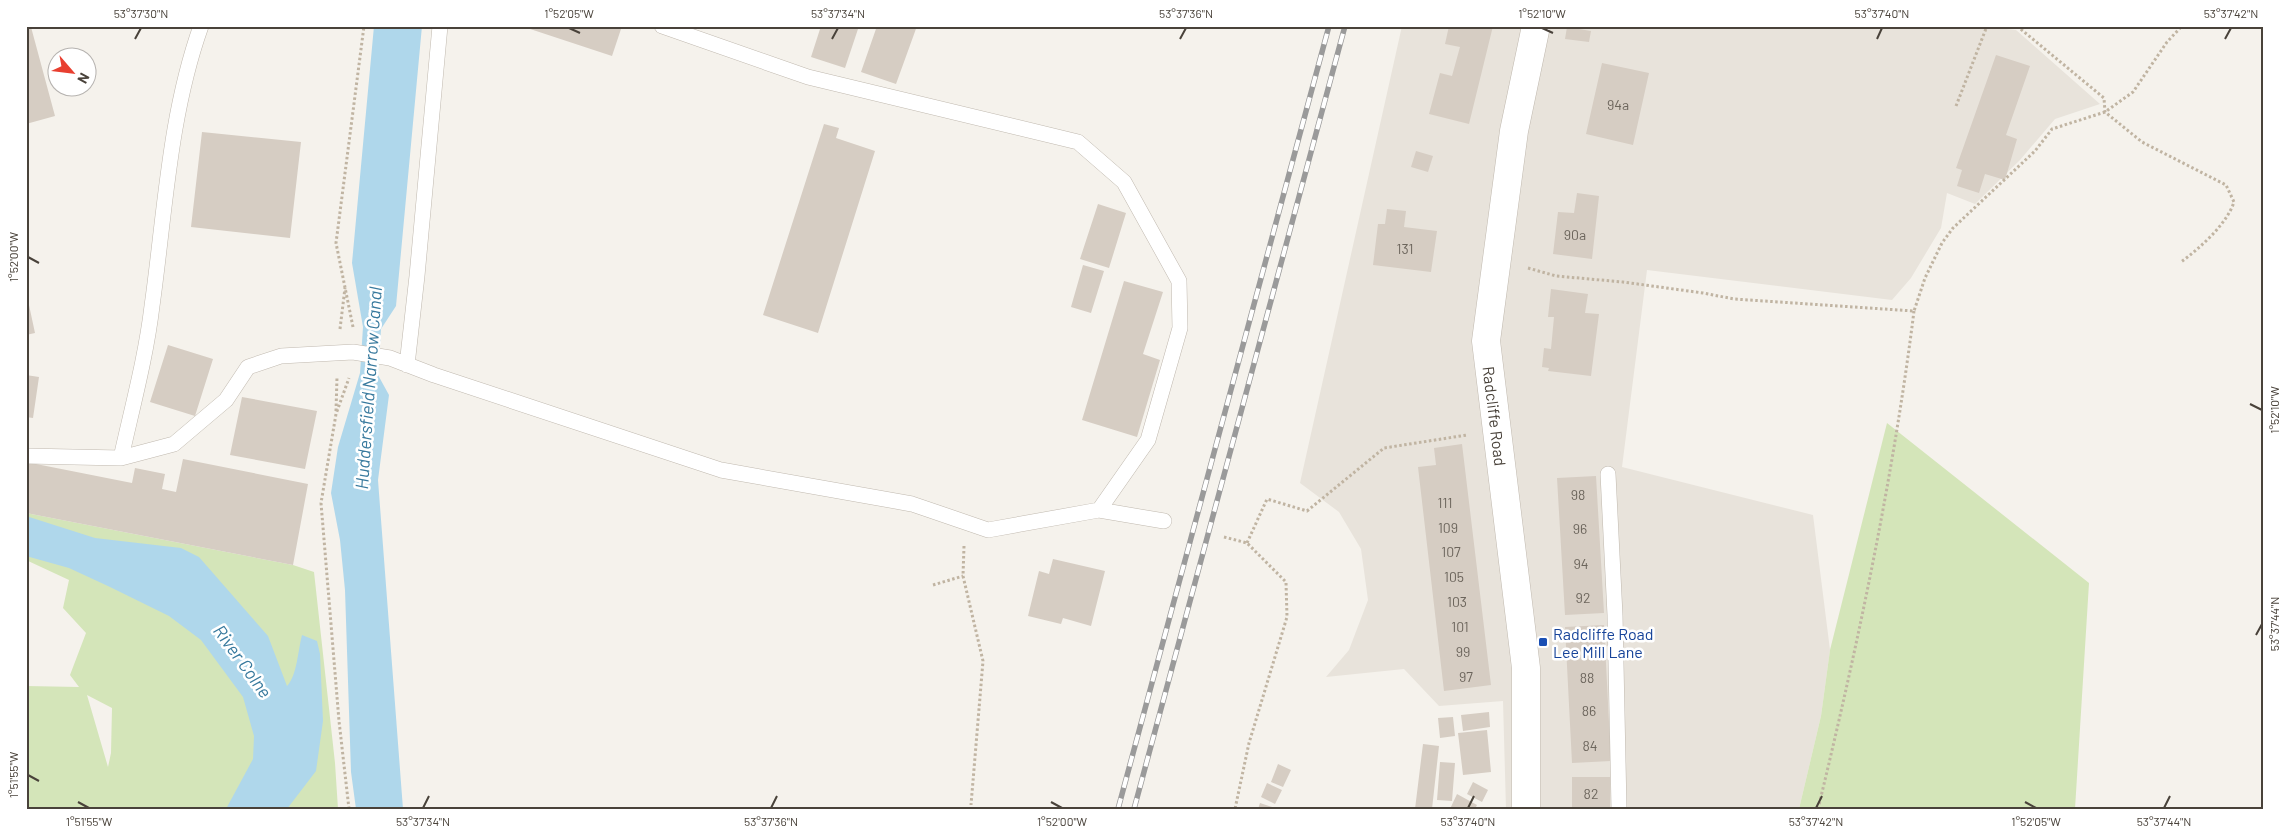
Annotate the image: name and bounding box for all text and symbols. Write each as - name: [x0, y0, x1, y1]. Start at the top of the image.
- text: 53°37'30"N: [114, 6, 168, 20]
- text: 1°52'05"W: [544, 6, 594, 20]
- text: 53°37'34"N: [811, 6, 865, 20]
- text: 53°37'36"N: [1159, 6, 1213, 20]
- text: 1°52'10"W: [1518, 6, 1566, 20]
- text: 53°37'40"N: [1855, 6, 1909, 20]
- text: 53°37'42"N: [2204, 6, 2258, 20]
- north arrow: [48, 48, 98, 98]
- text: N: [74, 70, 94, 86]
- house number: 94a: [1607, 96, 1629, 113]
- house number: 90a: [1564, 226, 1586, 243]
- text: 1°52'00"W: [6, 231, 20, 282]
- house number: 131: [1397, 240, 1413, 257]
- water label: Huddersfield Narrow Canal: [350, 286, 386, 490]
- street label: Radcliffe Road: [1479, 365, 1511, 467]
- text: 1°52'10"W: [2267, 386, 2281, 434]
- house number: 98: [1571, 486, 1585, 503]
- house number: 111: [1438, 494, 1452, 511]
- house number: 109: [1438, 519, 1458, 536]
- house number: 96: [1573, 520, 1587, 537]
- house number: 107: [1441, 543, 1461, 560]
- house number: 94: [1573, 555, 1589, 572]
- house number: 105: [1444, 568, 1464, 585]
- house number: 92: [1576, 589, 1590, 606]
- house number: 103: [1447, 593, 1467, 610]
- text: 53°37'44"N: [2267, 597, 2281, 651]
- house number: 101: [1451, 618, 1469, 635]
- water label: River Colne: [209, 620, 277, 702]
- place label: Radcliffe Road Lee Mill Lane: [1553, 624, 1654, 661]
- marker: Radcliffe Road Lee Mill Lane: [1537, 636, 1549, 648]
- house number: 99: [1456, 643, 1470, 660]
- house number: 97: [1459, 668, 1473, 685]
- house number: 88: [1580, 669, 1594, 686]
- house number: 86: [1582, 702, 1596, 719]
- house number: 84: [1582, 737, 1598, 754]
- text: 1°51'55"W: [6, 751, 20, 798]
- house number: 82: [1584, 785, 1598, 802]
- text: 1°51'55"W: [66, 814, 113, 828]
- text: 53°37'34"N: [396, 814, 450, 828]
- text: 53°37'36"N: [744, 814, 798, 828]
- text: 1°52'00"W: [1037, 814, 1088, 828]
- text: 53°37'40"N: [1441, 814, 1495, 828]
- text: 53°37'42"N: [1789, 814, 1843, 828]
- text: 1°52'05"W: [2011, 814, 2061, 828]
- text: 53°37'44"N: [2137, 814, 2191, 828]

